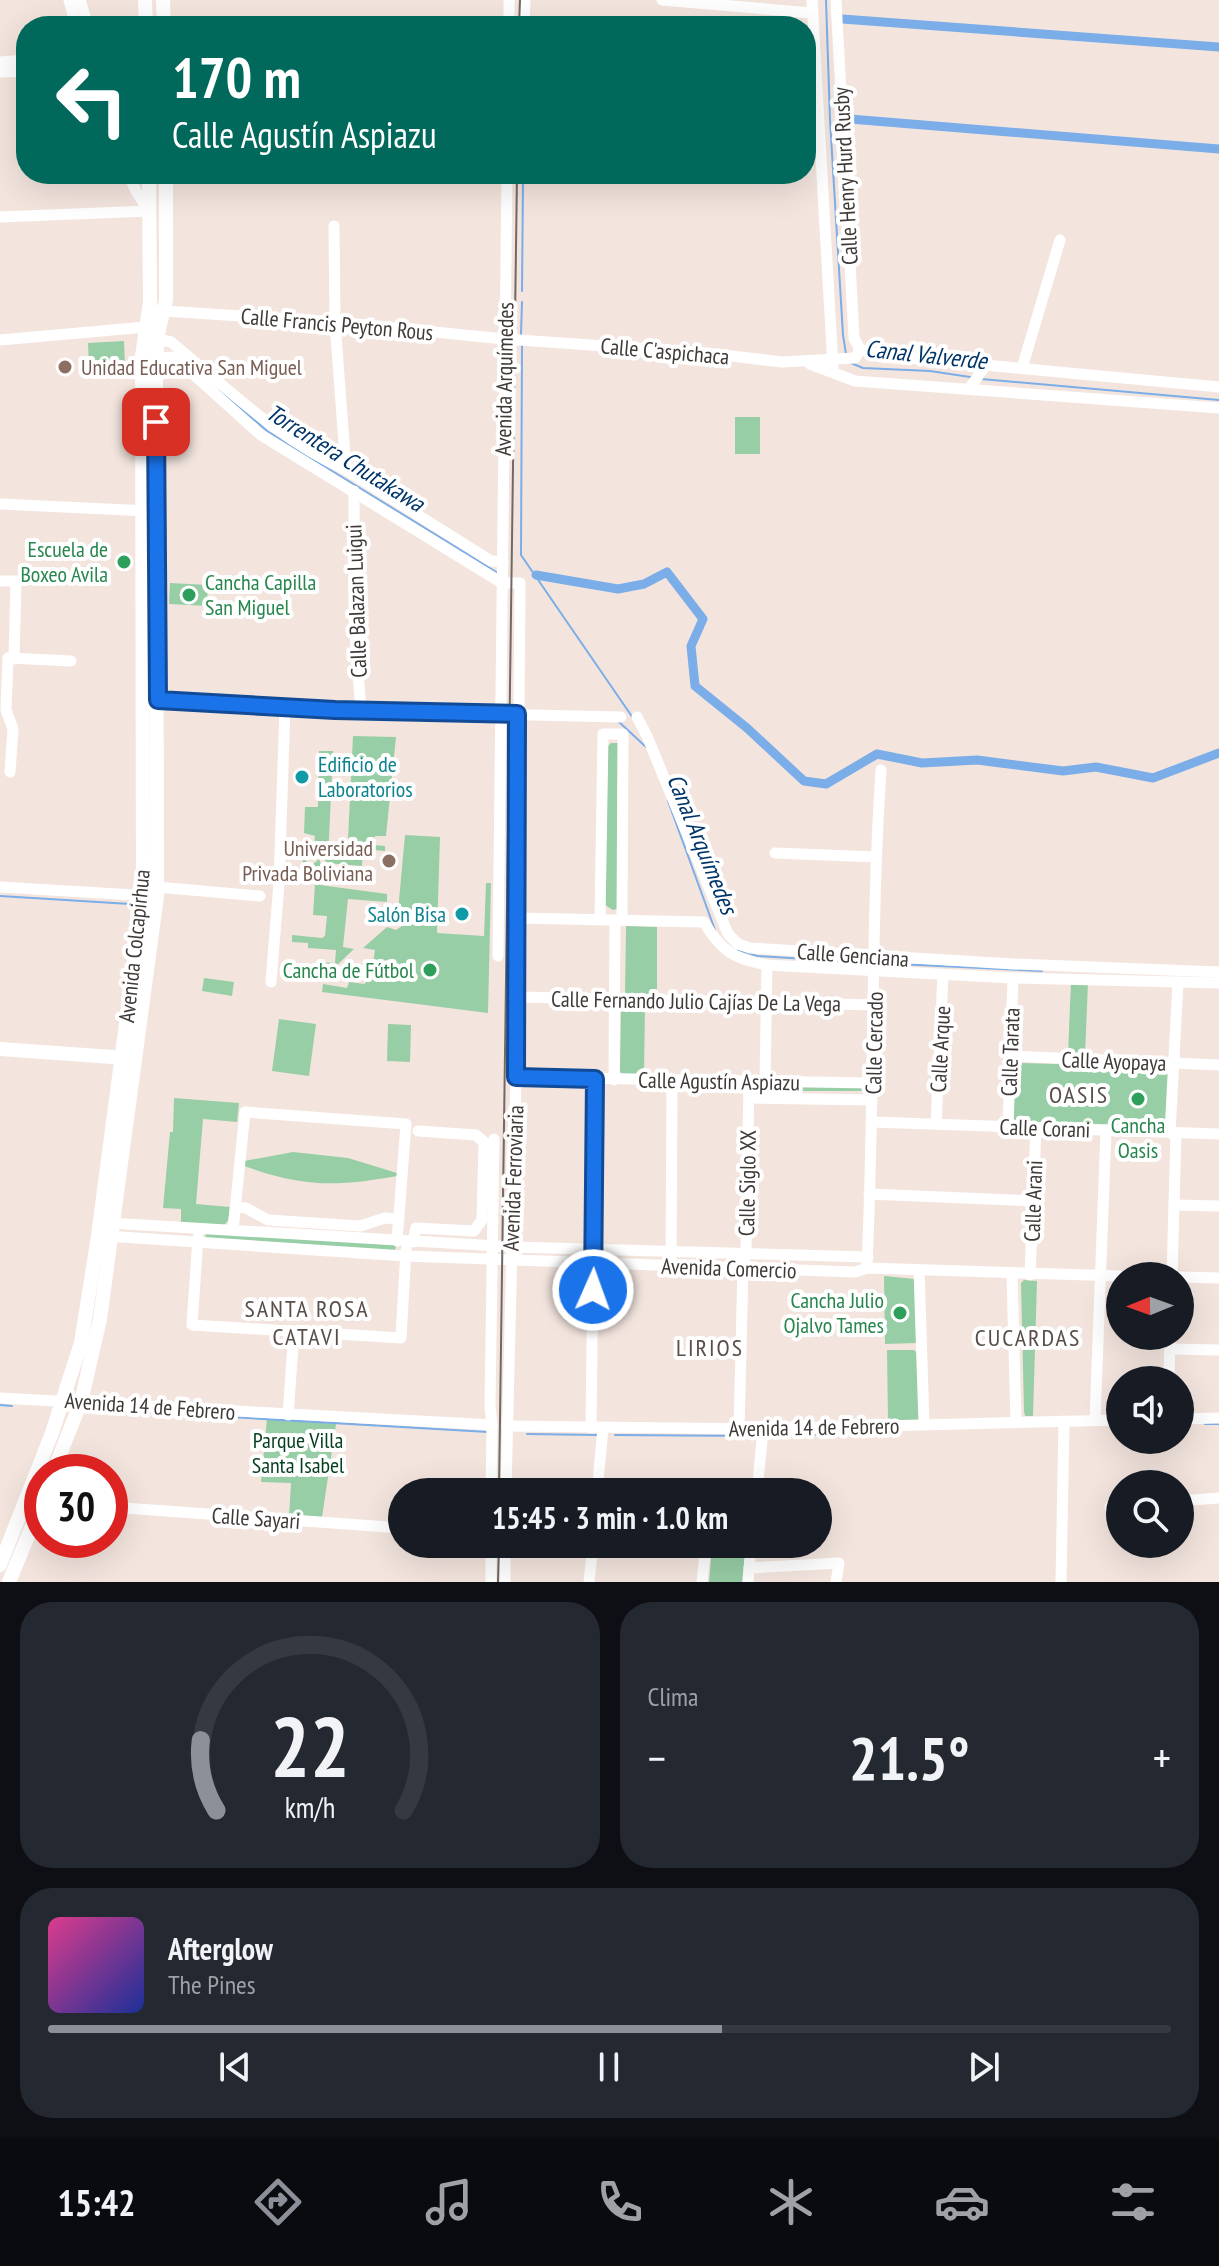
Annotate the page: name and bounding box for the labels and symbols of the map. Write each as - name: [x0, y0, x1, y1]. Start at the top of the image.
- street label: Calle Henry Hurd Rusby: [826, 86, 864, 266]
- street label: Calle Francis Peyton Rous: [240, 302, 434, 346]
- street label: Avenida Arquímedes: [489, 302, 519, 456]
- street label: Calle C'aspichaca: [600, 331, 730, 371]
- water label: Canal Valverde: [864, 333, 990, 377]
- place label: Unidad Educativa San Miguel: [81, 353, 303, 381]
- marker: Unidad Educativa San Miguel: [56, 358, 74, 376]
- pin: [122, 388, 190, 456]
- water label: Torrentera Chutakawa: [260, 397, 431, 519]
- street label: Calle Balazan Luigui: [339, 524, 373, 678]
- place label: Escuela de Boxeo Avila: [20, 535, 108, 588]
- marker: Escuela de Boxeo Avila: [115, 553, 133, 571]
- place label: Cancha Capilla San Miguel: [205, 568, 316, 621]
- marker: Cancha Capilla San Miguel: [180, 586, 198, 604]
- place label: Edificio de Laboratorios: [318, 750, 413, 803]
- marker: Edificio de Laboratorios: [293, 768, 311, 786]
- water label: Canal Arquímedes: [660, 769, 746, 921]
- place label: Universidad Privada Boliviana: [242, 834, 373, 887]
- marker: Universidad Privada Boliviana: [380, 852, 398, 870]
- street label: Avenida Colcapirhua: [112, 868, 156, 1024]
- place label: Salón Bisa: [367, 900, 446, 928]
- marker: Salón Bisa: [453, 905, 471, 923]
- street label: Calle Genciana: [796, 937, 910, 973]
- place label: Cancha de Fútbol: [283, 956, 415, 984]
- marker: Cancha de Fútbol: [421, 961, 439, 979]
- street label: Calle Fernando Julio Cajías De La Vega: [551, 984, 841, 1018]
- street label: Calle Cercado: [859, 991, 889, 1095]
- street label: Calle Arque: [924, 1005, 956, 1093]
- street label: Calle Tarata: [994, 1007, 1026, 1097]
- street label: Calle Ayopaya: [1061, 1045, 1167, 1077]
- street label: Calle Agustín Aspiazu: [638, 1066, 800, 1096]
- district label: OASIS: [1049, 1079, 1109, 1110]
- marker: Cancha Oasis: [1129, 1090, 1147, 1108]
- street label: Avenida Ferroviaria: [496, 1105, 530, 1251]
- place label: Cancha Oasis: [1111, 1111, 1165, 1164]
- street label: Calle Corani: [999, 1112, 1091, 1144]
- street label: Calle Siglo XX: [732, 1130, 762, 1236]
- street label: Calle Arani: [1018, 1160, 1048, 1242]
- position arrow: [551, 1248, 635, 1332]
- street label: Avenida Comercio: [661, 1252, 797, 1284]
- north arrow: [1106, 1262, 1194, 1350]
- place label: Cancha Julio Ojalvo Tames: [784, 1286, 884, 1339]
- district label: SANTA ROSA CATAVI: [244, 1293, 370, 1352]
- marker: Cancha Julio Ojalvo Tames: [891, 1304, 909, 1322]
- district label: CUCARDAS: [975, 1322, 1081, 1353]
- district label: LIRIOS: [676, 1332, 744, 1363]
- street label: Avenida 14 de Febrero: [64, 1386, 236, 1426]
- street label: Avenida 14 de Febrero: [728, 1412, 900, 1442]
- park label: Parque Villa Santa Isabel: [252, 1426, 345, 1479]
- speed limit sign: 30: [24, 1454, 128, 1558]
- street label: Calle Sayari: [211, 1501, 301, 1535]

